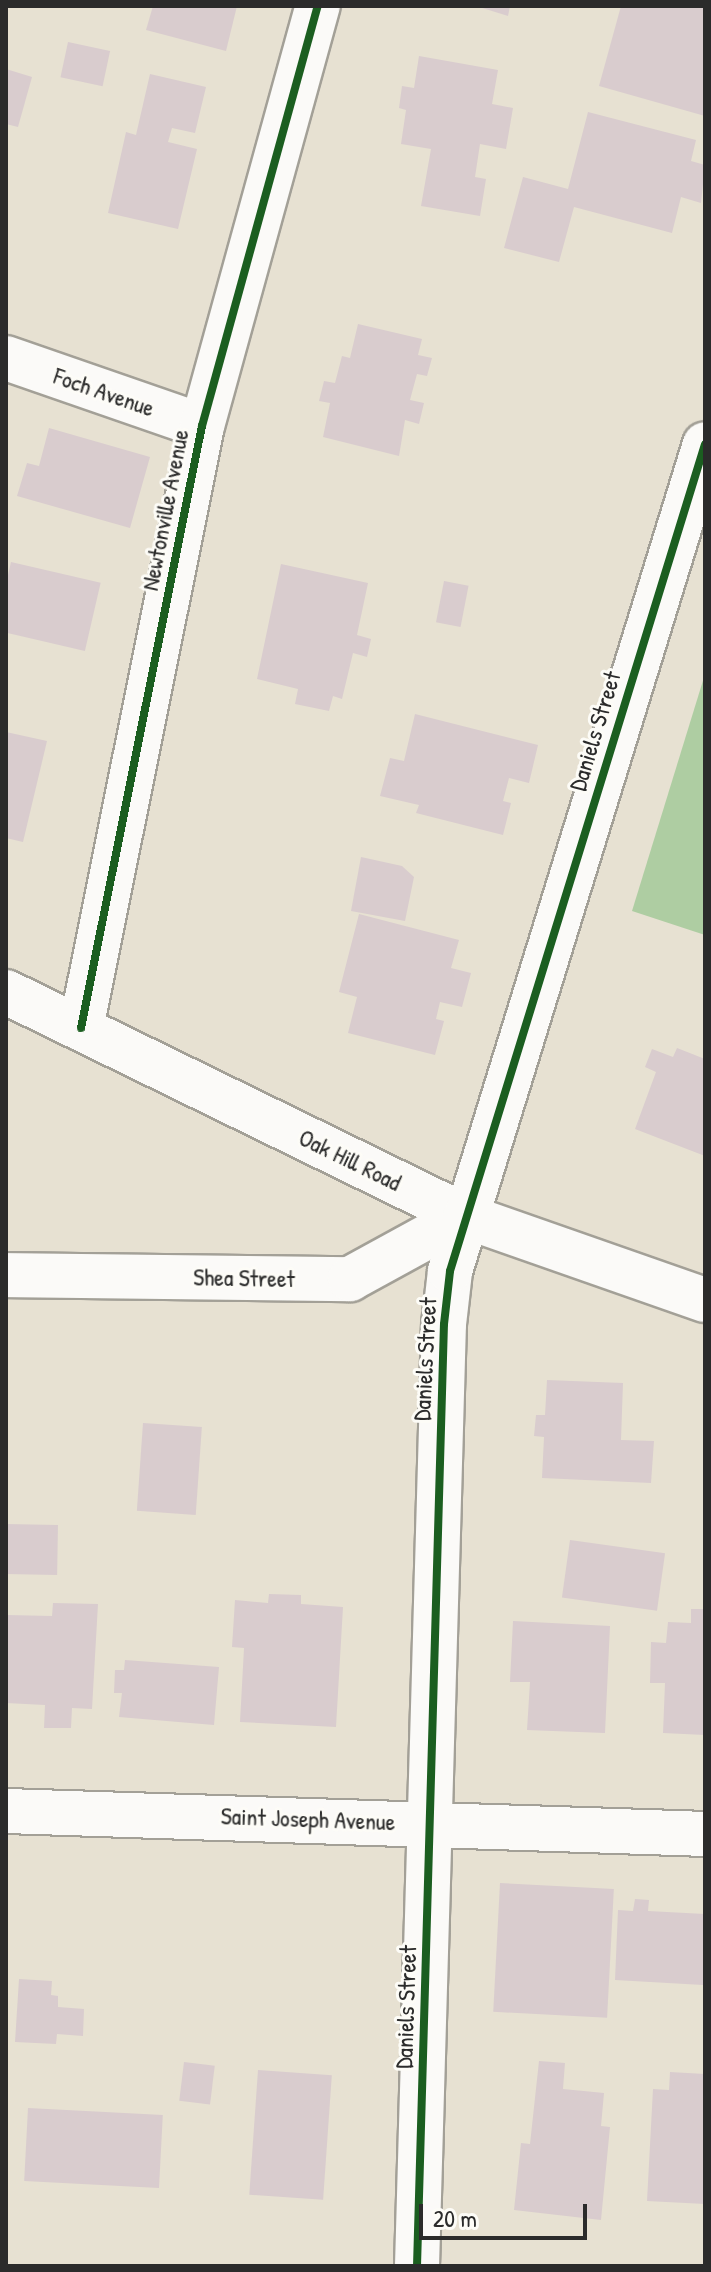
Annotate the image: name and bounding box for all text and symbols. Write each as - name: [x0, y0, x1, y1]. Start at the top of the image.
- street label: Foch Avenue: [50, 361, 158, 423]
- street label: Newtonville Avenue: [135, 427, 195, 593]
- street label: Daniels Street: [563, 668, 627, 794]
- street label: Oak Hill Road: [294, 1123, 406, 1197]
- street label: Shea Street: [193, 1263, 295, 1293]
- street label: Daniels Street: [407, 1297, 443, 1421]
- street label: Saint Joseph Avenue: [220, 1802, 396, 1836]
- street label: Daniels Street: [389, 1945, 423, 2069]
- scale bar: [423, 2188, 591, 2238]
- text: 20 m: [433, 2202, 477, 2234]

